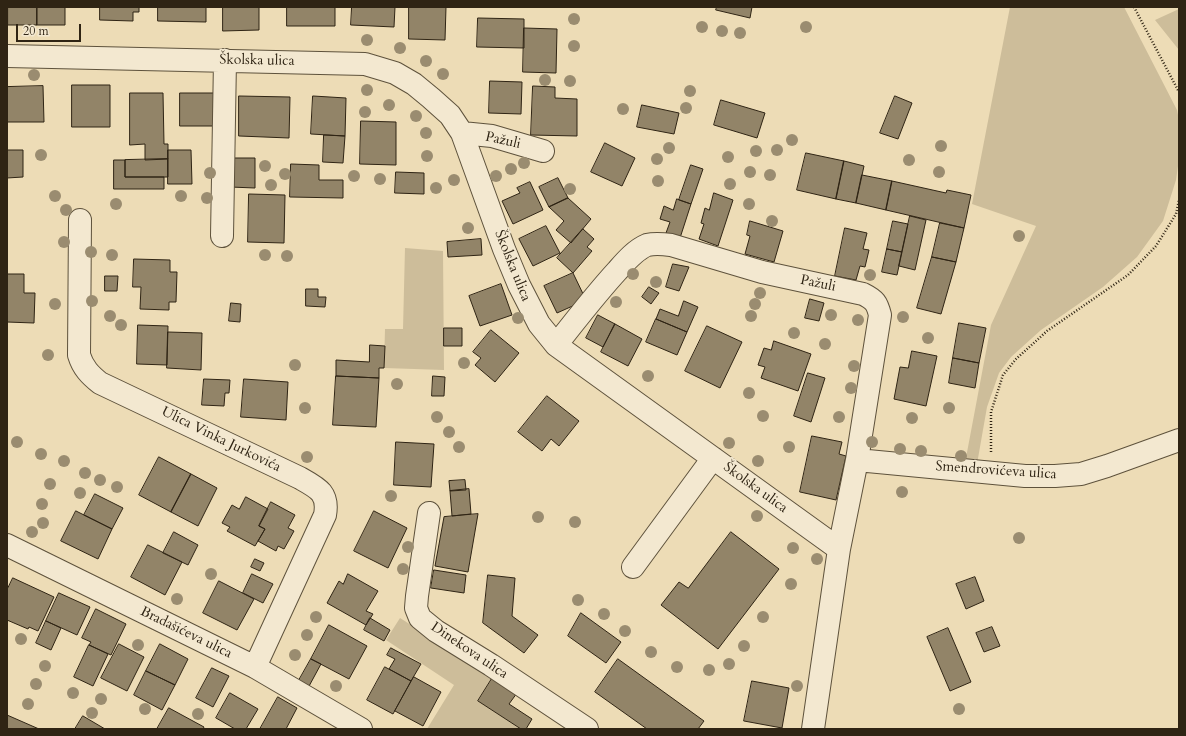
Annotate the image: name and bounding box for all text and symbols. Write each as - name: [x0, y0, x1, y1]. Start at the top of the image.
- scale bar: [18, 16, 83, 42]
- text: 20 m: [23, 23, 49, 39]
- street label: Školska ulica: [219, 52, 295, 70]
- street label: Pažuli: [484, 129, 522, 153]
- street label: Školska ulica: [490, 228, 534, 304]
- street label: Pažuli: [799, 272, 837, 296]
- street label: Ulica Vinka Jurkovića: [159, 404, 283, 476]
- street label: Smendrovićeva ulica: [935, 458, 1057, 484]
- street label: Školska ulica: [720, 459, 790, 517]
- street label: Bradašićeva ulica: [137, 604, 235, 662]
- street label: Dinekova ulica: [427, 619, 511, 683]

